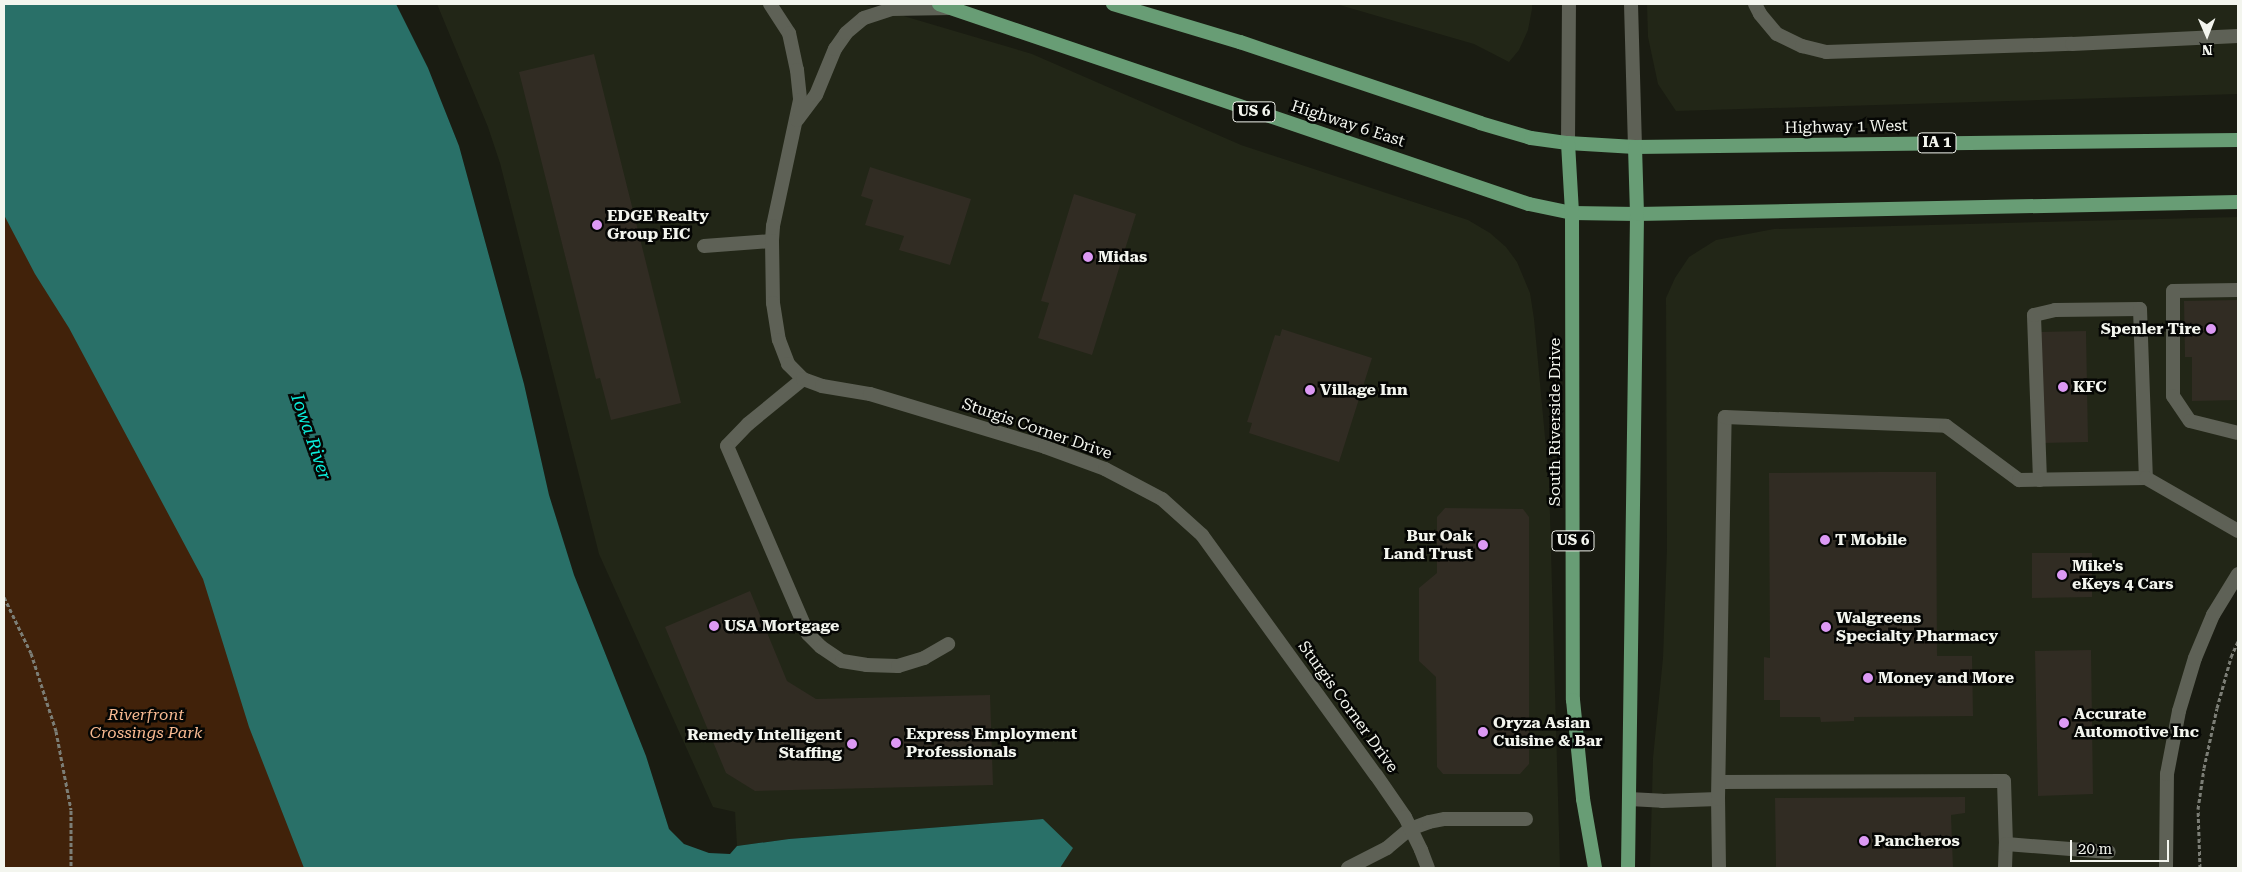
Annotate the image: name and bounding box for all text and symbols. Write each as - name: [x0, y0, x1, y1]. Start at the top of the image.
- north arrow: [2182, 10, 2232, 60]
- text: N: [2202, 42, 2213, 58]
- street label: Highway 6 East: [1289, 97, 1407, 151]
- road number: US 6: [1232, 100, 1276, 124]
- street label: Highway 1 West: [1784, 116, 1908, 138]
- road number: IA 1: [1917, 130, 1957, 156]
- place label: EDGE Realty Group EIC: [607, 206, 709, 244]
- marker: EDGE Realty Group EIC: [591, 219, 603, 231]
- place label: Midas: [1098, 247, 1147, 267]
- marker: Midas: [1082, 251, 1094, 263]
- place label: Spenler Tire: [2101, 319, 2201, 339]
- marker: Spenler Tire: [2205, 323, 2217, 335]
- street label: South Riverside Drive: [1545, 338, 1565, 506]
- place label: KFC: [2073, 377, 2106, 397]
- place label: Village Inn: [1320, 380, 1408, 400]
- marker: KFC: [2057, 381, 2069, 393]
- marker: Village Inn: [1304, 384, 1316, 396]
- water label: Iowa River: [286, 391, 336, 483]
- street label: Sturgis Corner Drive: [959, 394, 1115, 464]
- place label: Bur Oak Land Trust: [1383, 526, 1473, 564]
- road number: US 6: [1550, 528, 1596, 554]
- place label: T Mobile: [1835, 530, 1907, 550]
- marker: T Mobile: [1819, 534, 1831, 546]
- marker: Bur Oak Land Trust: [1477, 539, 1489, 551]
- place label: Mike's eKeys 4 Cars: [2072, 556, 2174, 594]
- marker: Mike's eKeys 4 Cars: [2056, 569, 2068, 581]
- place label: Walgreens Specialty Pharmacy: [1836, 608, 1998, 646]
- place label: USA Mortgage: [724, 616, 839, 636]
- marker: USA Mortgage: [708, 620, 720, 632]
- marker: Walgreens Specialty Pharmacy: [1820, 621, 1832, 633]
- street label: Sturgis Corner Drive: [1294, 638, 1402, 776]
- place label: Money and More: [1878, 668, 2014, 688]
- marker: Money and More: [1862, 672, 1874, 684]
- place label: Accurate Automotive Inc: [2074, 704, 2199, 742]
- park label: Riverfront Crossings Park: [90, 705, 202, 743]
- place label: Oryza Asian Cuisine & Bar: [1493, 713, 1603, 751]
- marker: Accurate Automotive Inc: [2058, 717, 2070, 729]
- place label: Express Employment Professionals: [906, 724, 1077, 762]
- place label: Remedy Intelligent Staffing: [687, 725, 842, 763]
- marker: Oryza Asian Cuisine & Bar: [1477, 726, 1489, 738]
- marker: Express Employment Professionals: [890, 737, 902, 749]
- marker: Remedy Intelligent Staffing: [846, 738, 858, 750]
- scale bar: [2072, 830, 2171, 862]
- place label: Pancheros: [1874, 831, 1960, 851]
- marker: Pancheros: [1858, 835, 1870, 847]
- text: 20 m: [2078, 840, 2112, 858]

